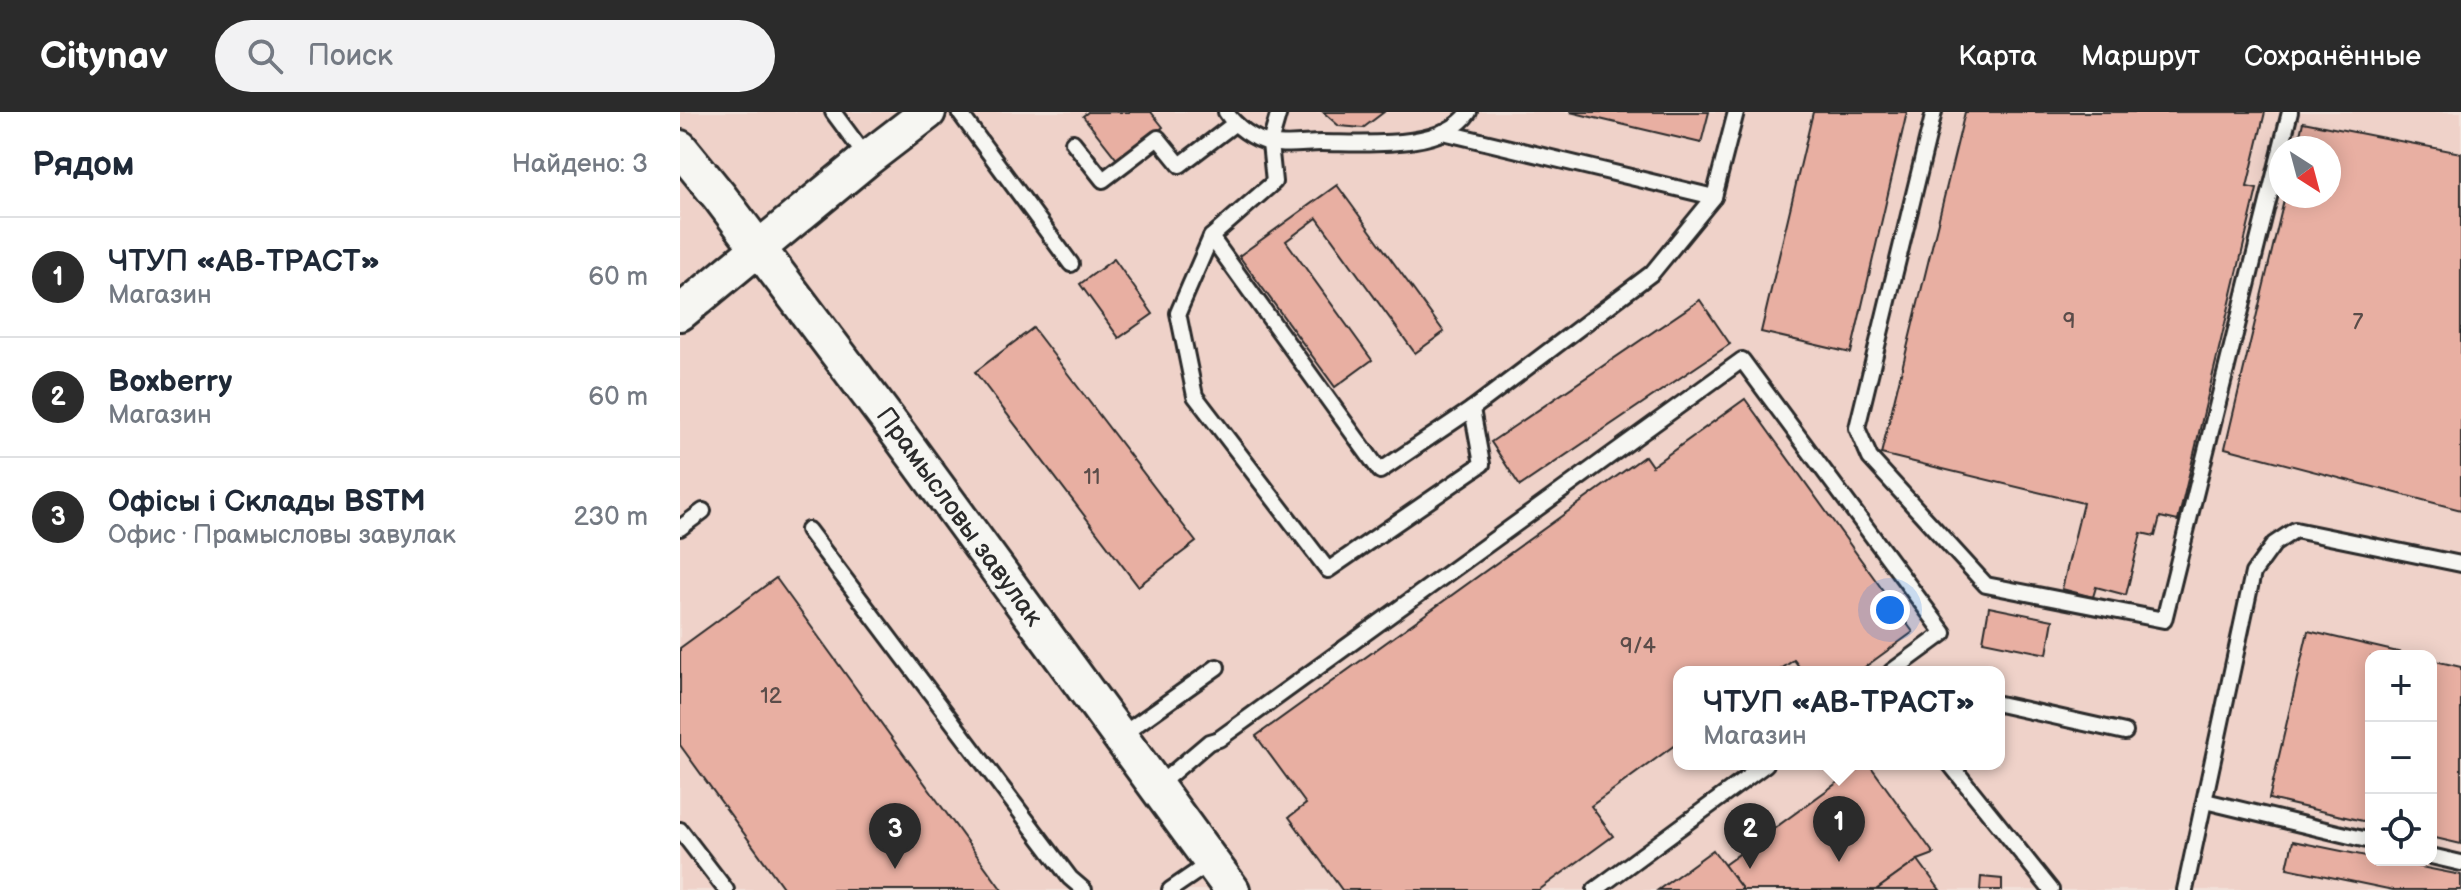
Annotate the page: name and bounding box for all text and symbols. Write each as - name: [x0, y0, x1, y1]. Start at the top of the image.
- search box: [215, 20, 775, 92]
- text: Citynav: [40, 34, 167, 79]
- icon: search: [243, 34, 287, 78]
- text: Поиск: [307, 38, 393, 74]
- text: Карта: [1958, 40, 2037, 73]
- text: Маршрут: [2081, 40, 2200, 73]
- text: Сохранённые: [2244, 40, 2421, 73]
- north arrow: [2269, 136, 2341, 208]
- text: Рядом: [32, 144, 134, 185]
- text: Найдено: 3: [512, 149, 648, 180]
- text: ЧТУП «АВ-ТРАСТ»: [108, 244, 380, 280]
- text: 1: [53, 262, 63, 293]
- text: 60 m: [588, 262, 648, 293]
- text: Магазин: [108, 280, 212, 311]
- house number: 9: [2063, 308, 2075, 335]
- house number: 7: [2353, 309, 2364, 336]
- text: Boxberry: [108, 364, 232, 400]
- text: 2: [50, 382, 66, 413]
- text: 60 m: [588, 382, 648, 413]
- text: Магазин: [108, 400, 212, 431]
- street label: Прамысловы завулак: [869, 401, 1049, 633]
- house number: 11: [1083, 464, 1101, 491]
- text: Офісы і Склады BSTM: [108, 484, 426, 520]
- text: 3: [50, 502, 66, 533]
- text: 230 m: [573, 502, 648, 533]
- text: Офис · Прамысловы завулак: [108, 520, 456, 551]
- your location: [1870, 590, 1910, 630]
- house number: 9/4: [1620, 633, 1657, 660]
- map controls: [2365, 650, 2437, 866]
- button: +: [2365, 650, 2437, 722]
- popup: [1673, 666, 2005, 770]
- house number: 12: [760, 683, 782, 710]
- text: ЧТУП «АВ-ТРАСТ»: [1703, 685, 1975, 721]
- text: Магазин: [1703, 721, 1807, 752]
- button: −: [2365, 722, 2437, 794]
- button: locate: [2365, 794, 2437, 866]
- pin: 1: [1813, 796, 1865, 862]
- pin: 3: [869, 803, 921, 869]
- pin: 2: [1724, 803, 1776, 869]

